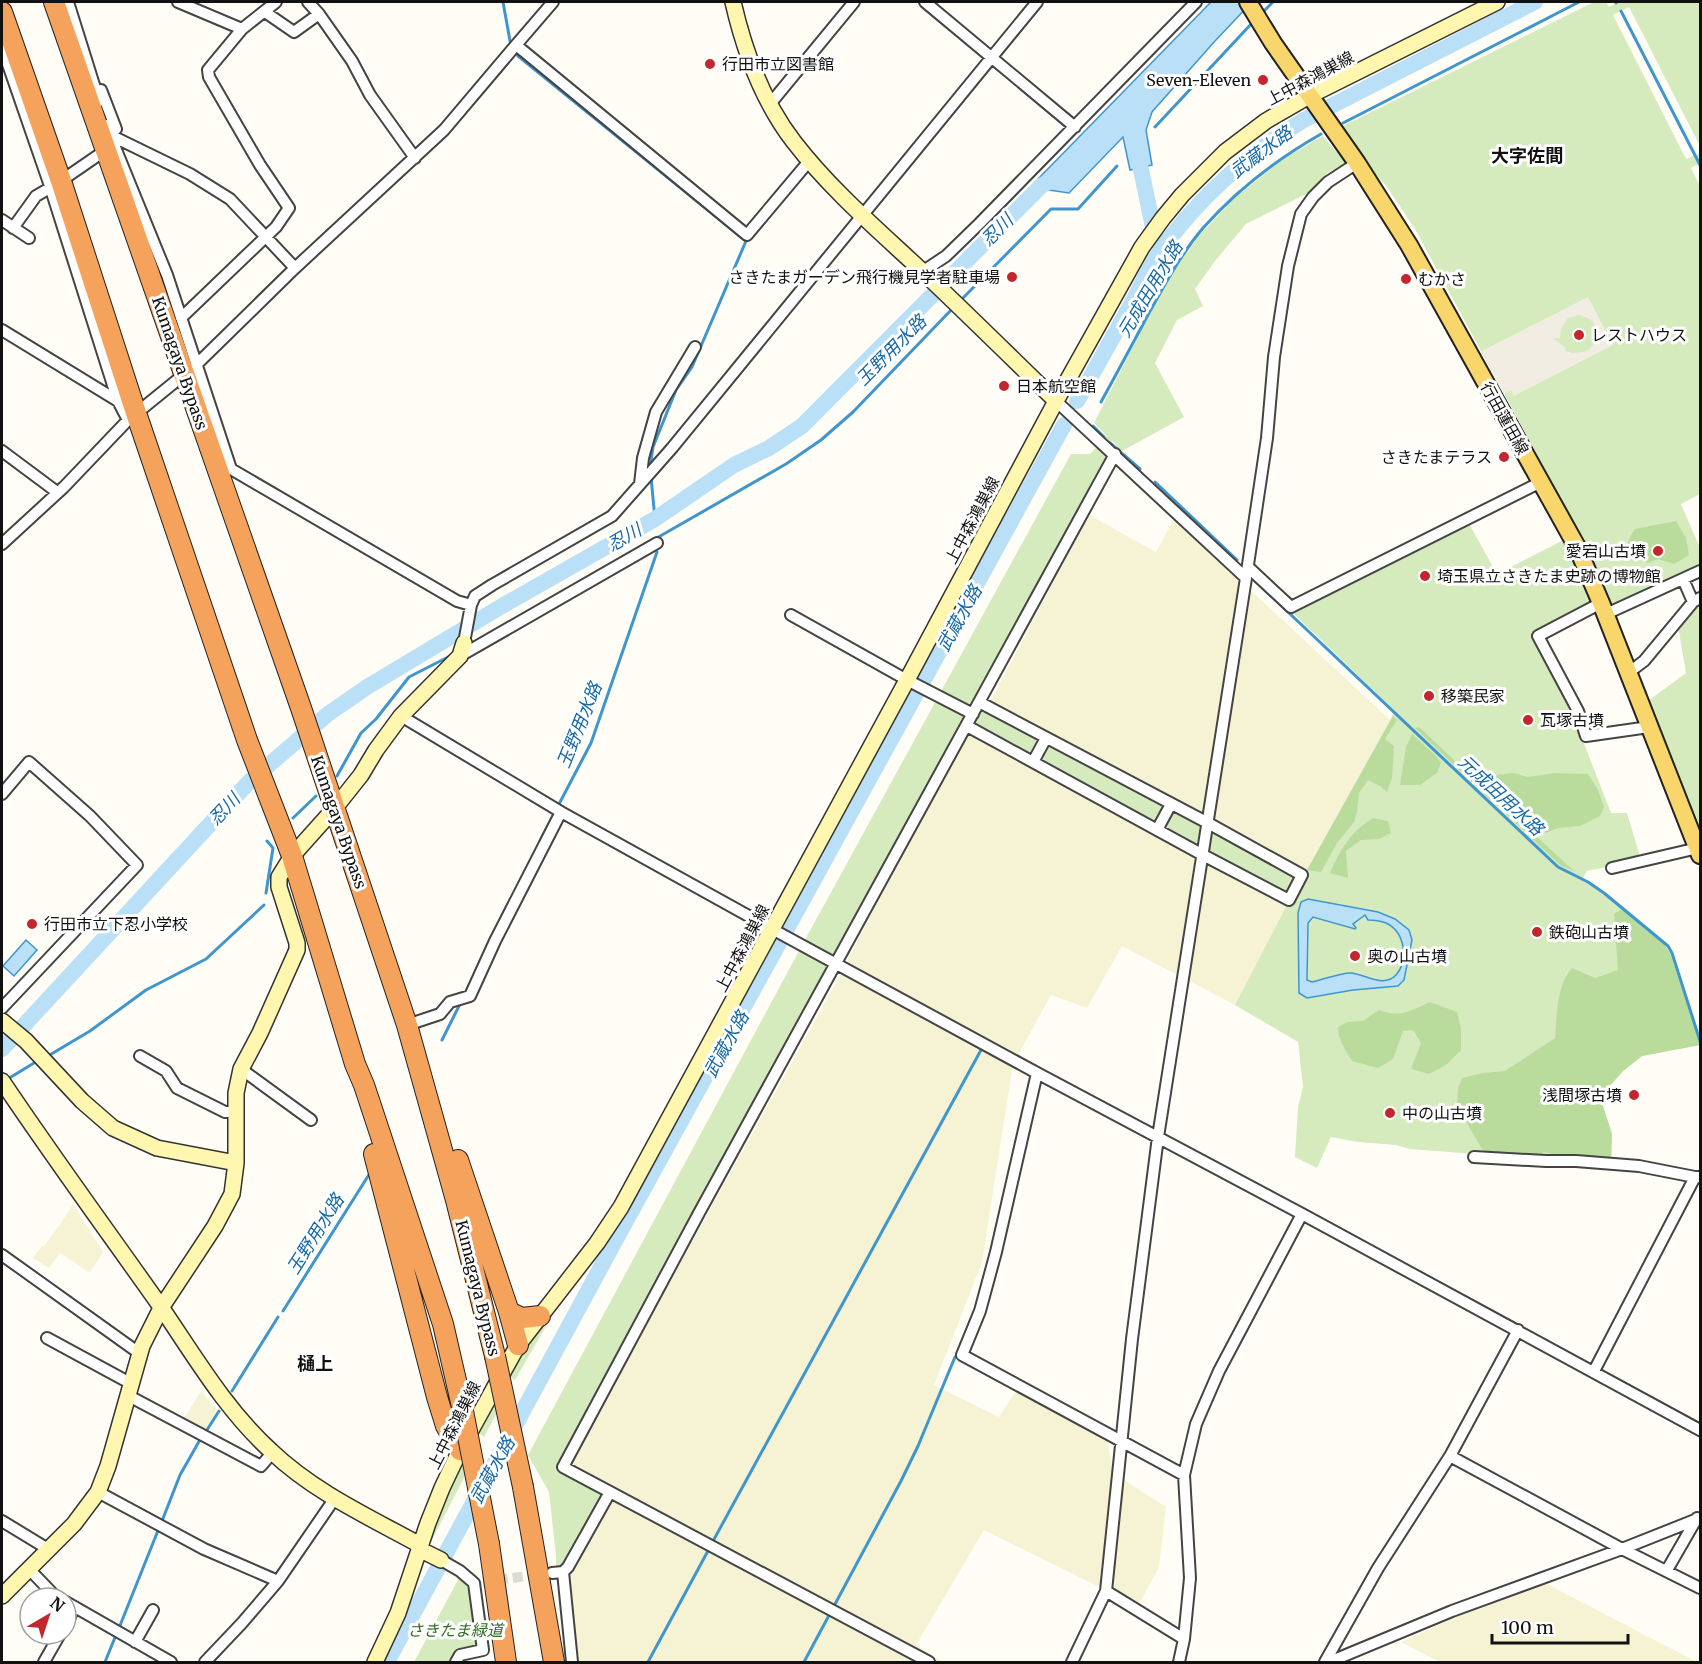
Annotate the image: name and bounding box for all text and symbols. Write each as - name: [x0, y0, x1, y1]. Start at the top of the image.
- street label: 上中森鴻巣線: [1263, 47, 1357, 109]
- place label: 行田市立図書館: [722, 54, 834, 74]
- marker: 行田市立図書館: [703, 57, 717, 71]
- place label: Seven-Eleven: [1146, 70, 1251, 90]
- marker: Seven-Eleven: [1256, 73, 1270, 87]
- water label: 武蔵水路: [1225, 120, 1298, 183]
- district label: 大字佐間: [1491, 144, 1563, 167]
- water label: 忍川: [976, 208, 1019, 251]
- water label: 元成田用水路: [1112, 235, 1189, 341]
- place label: さきたまガーデン飛行機見学者駐車場: [728, 267, 1000, 287]
- place label: むかさ: [1418, 269, 1466, 289]
- marker: さきたまガーデン飛行機見学者駐車場: [1005, 270, 1019, 284]
- marker: むかさ: [1399, 272, 1413, 286]
- street label: Kumagaya Bypass: [148, 294, 212, 432]
- water label: 玉野用水路: [851, 309, 932, 390]
- place label: レストハウス: [1591, 325, 1687, 345]
- marker: レストハウス: [1572, 328, 1586, 342]
- place label: 日本航空館: [1016, 376, 1096, 396]
- street label: 行田蓮田線: [1477, 378, 1533, 458]
- marker: 日本航空館: [997, 379, 1011, 393]
- place label: さきたまテラス: [1381, 447, 1492, 467]
- marker: さきたまテラス: [1497, 450, 1511, 464]
- street label: 上中森鴻巣線: [941, 473, 1003, 567]
- water label: 忍川: [603, 517, 647, 556]
- place label: 愛宕山古墳: [1566, 541, 1646, 561]
- marker: 愛宕山古墳: [1651, 544, 1665, 558]
- place label: 埼玉県立さきたま史跡の博物館: [1437, 566, 1661, 586]
- marker: 埼玉県立さきたま史跡の博物館: [1418, 569, 1432, 583]
- water label: 武蔵水路: [931, 579, 987, 655]
- water label: 玉野用水路: [551, 677, 607, 771]
- place label: 移築民家: [1441, 686, 1505, 706]
- marker: 移築民家: [1422, 689, 1436, 703]
- place label: 瓦塚古墳: [1540, 710, 1604, 730]
- marker: 瓦塚古墳: [1521, 713, 1535, 727]
- water label: 元成田用水路: [1454, 750, 1550, 842]
- street label: Kumagaya Bypass: [307, 753, 371, 891]
- water label: 忍川: [203, 787, 246, 830]
- street label: 上中森鴻巣線: [711, 901, 773, 995]
- place label: 行田市立下忍小学校: [44, 914, 188, 934]
- marker: 行田市立下忍小学校: [25, 917, 39, 931]
- place label: 鉄砲山古墳: [1549, 922, 1629, 942]
- marker: 鉄砲山古墳: [1530, 925, 1544, 939]
- place label: 奥の山古墳: [1367, 946, 1447, 966]
- marker: 奥の山古墳: [1348, 949, 1362, 963]
- water label: 武蔵水路: [698, 1005, 754, 1081]
- place label: 浅間塚古墳: [1542, 1085, 1622, 1105]
- marker: 浅間塚古墳: [1627, 1088, 1641, 1102]
- place label: 中の山古墳: [1402, 1103, 1482, 1123]
- marker: 中の山古墳: [1383, 1106, 1397, 1120]
- water label: 玉野用水路: [281, 1188, 350, 1278]
- street label: Kumagaya Bypass: [451, 1218, 505, 1358]
- district label: 樋上: [297, 1352, 333, 1375]
- street label: 上中森鴻巣線: [423, 1378, 485, 1472]
- water label: 武蔵水路: [464, 1431, 520, 1507]
- north arrow: [18, 1586, 78, 1646]
- text: N: [46, 1593, 69, 1616]
- scale bar: [1492, 1607, 1628, 1645]
- text: 100 m: [1501, 1616, 1554, 1639]
- park label: さきたま緑道: [407, 1620, 506, 1640]

